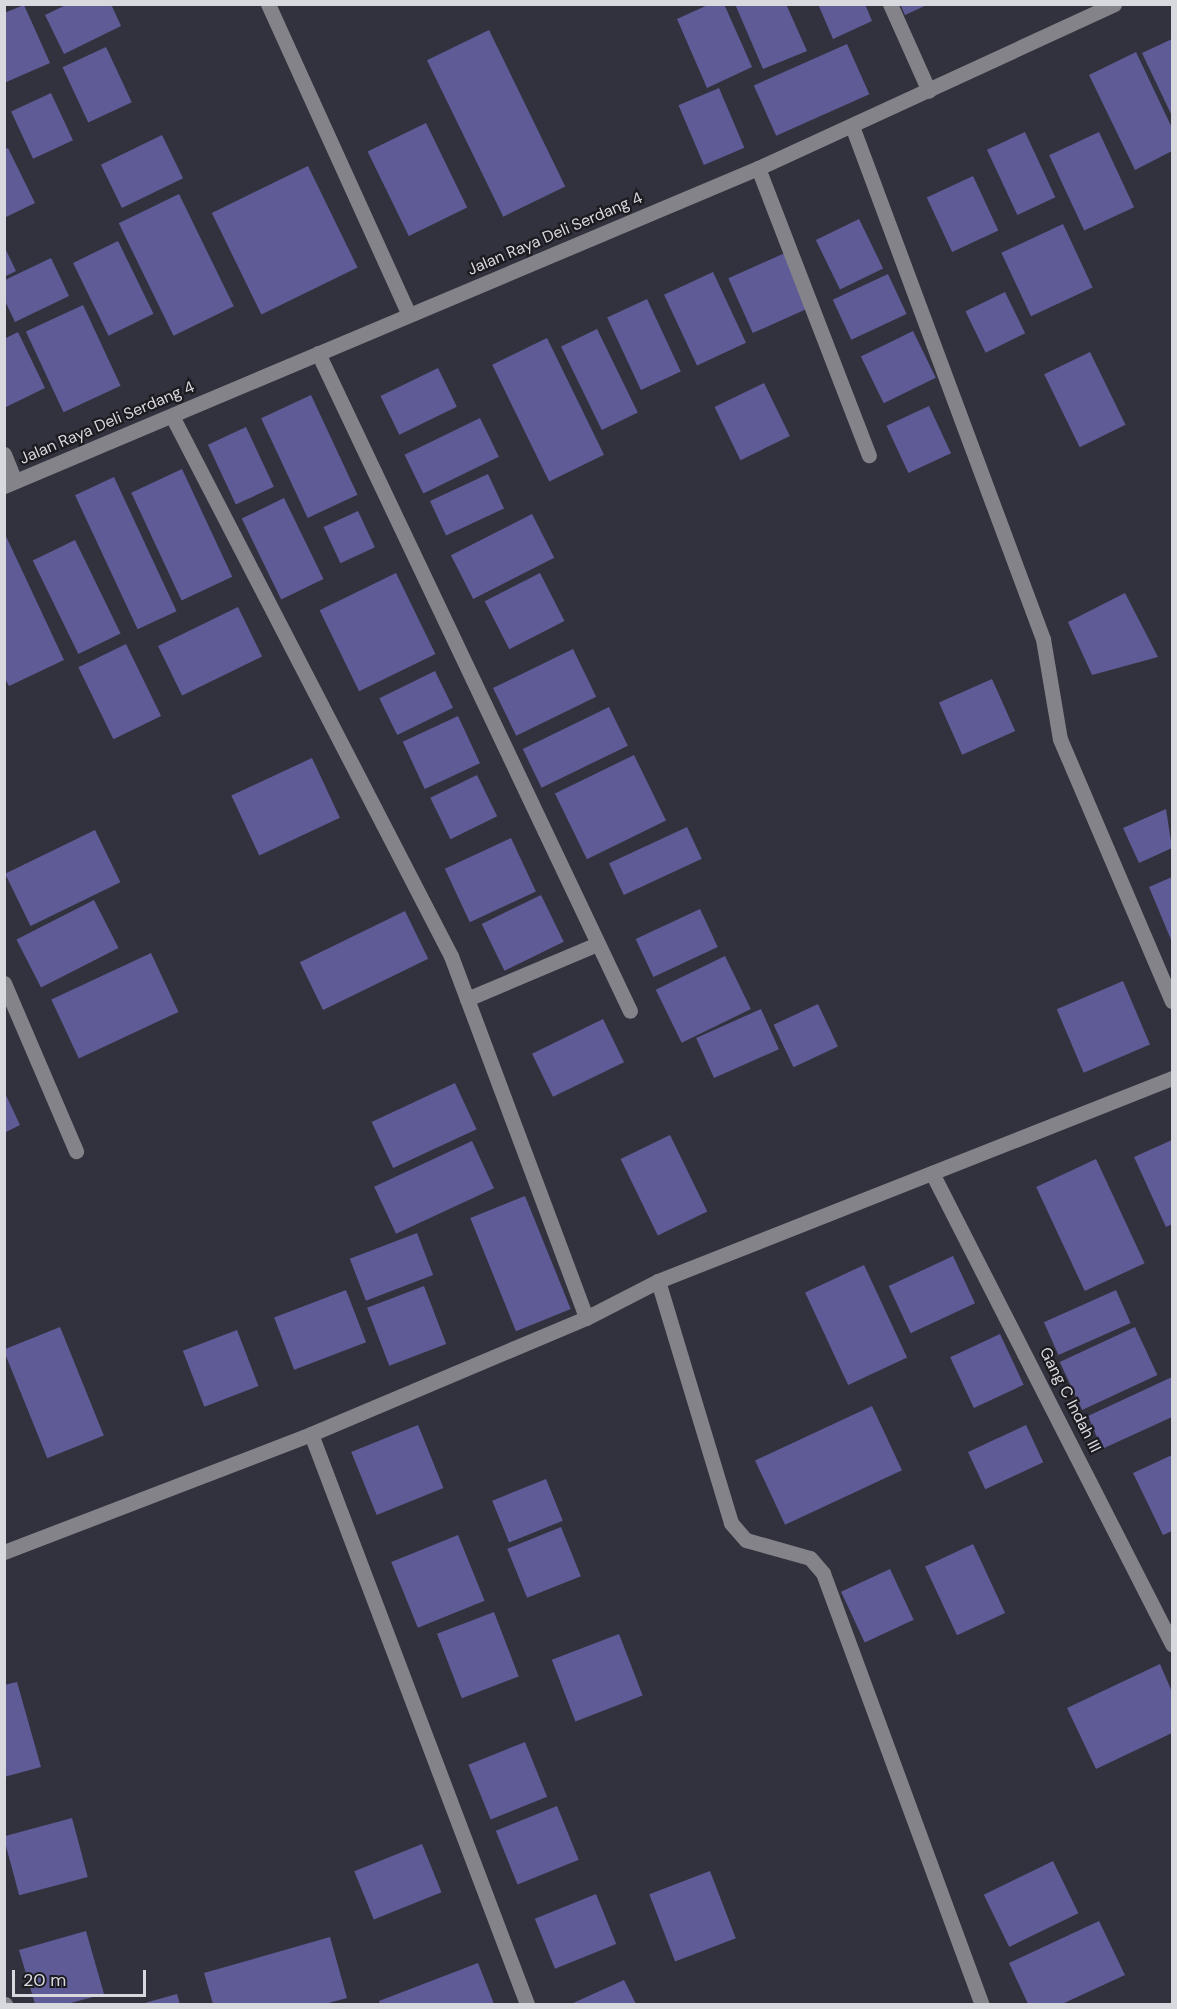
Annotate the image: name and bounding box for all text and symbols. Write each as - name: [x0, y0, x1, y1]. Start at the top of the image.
- street label: Jalan Raya Deli Serdang 4: [465, 188, 645, 280]
- street label: Jalan Raya Deli Serdang 4: [17, 377, 197, 469]
- street label: Gang C Indah III: [1035, 1344, 1105, 1456]
- scale bar: [15, 1958, 148, 1996]
- text: 20 m: [23, 1968, 66, 1992]

